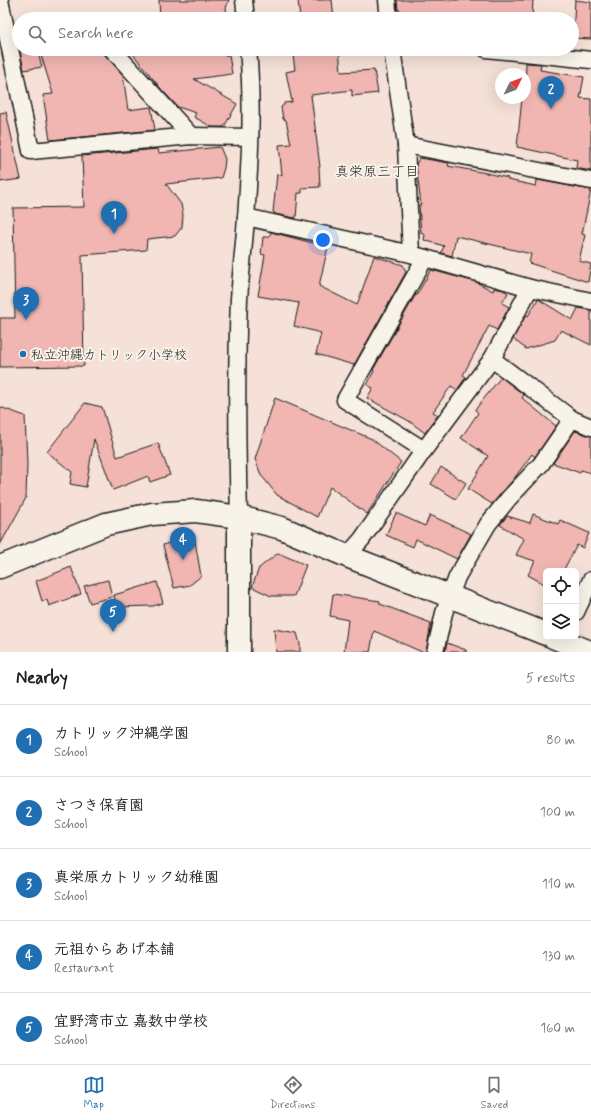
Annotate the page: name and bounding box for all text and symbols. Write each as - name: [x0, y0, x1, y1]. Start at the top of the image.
- search box: [12, 12, 579, 56]
- icon: search: [26, 23, 48, 45]
- text: Search here: [58, 24, 134, 44]
- north arrow: [495, 68, 531, 104]
- pin: 2: [538, 76, 564, 109]
- district label: 真栄原三丁目: [335, 163, 419, 181]
- pin: 1: [101, 201, 127, 234]
- your location: [313, 230, 333, 250]
- pin: 3: [13, 287, 39, 320]
- place label: 私立沖縄カトリック小学校: [31, 347, 187, 364]
- marker: 私立沖縄カトリック小学校: [18, 349, 28, 359]
- pin: 4: [170, 527, 196, 560]
- map controls: [543, 568, 579, 640]
- button: locate: [543, 568, 579, 604]
- pin: 5: [100, 599, 126, 632]
- button: layers: [543, 604, 579, 640]
- text: Nearby: [16, 667, 68, 689]
- text: 5 results: [526, 670, 575, 687]
- text: カトリック沖縄学園: [54, 724, 189, 744]
- text: 1: [26, 732, 32, 749]
- text: 80 m: [546, 732, 575, 749]
- text: School: [54, 744, 88, 761]
- text: さつき保育園: [54, 796, 144, 816]
- text: 2: [26, 804, 32, 821]
- text: 100 m: [540, 804, 575, 821]
- text: School: [54, 816, 88, 833]
- text: 真栄原カトリック幼稚園: [54, 868, 219, 888]
- text: 3: [26, 876, 32, 893]
- text: 110 m: [542, 876, 575, 893]
- text: School: [54, 888, 88, 905]
- text: 元祖からあげ本舗: [54, 940, 175, 960]
- text: 4: [25, 948, 33, 965]
- text: 130 m: [542, 948, 575, 965]
- text: Restaurant: [54, 960, 114, 977]
- text: 宜野湾市立 嘉数中学校: [54, 1012, 208, 1032]
- text: 5: [25, 1020, 33, 1037]
- text: 160 m: [540, 1020, 575, 1037]
- text: School: [54, 1032, 88, 1049]
- tab: Map: [83, 1074, 105, 1112]
- tab: Directions: [270, 1074, 315, 1112]
- tab: Saved: [481, 1074, 508, 1112]

